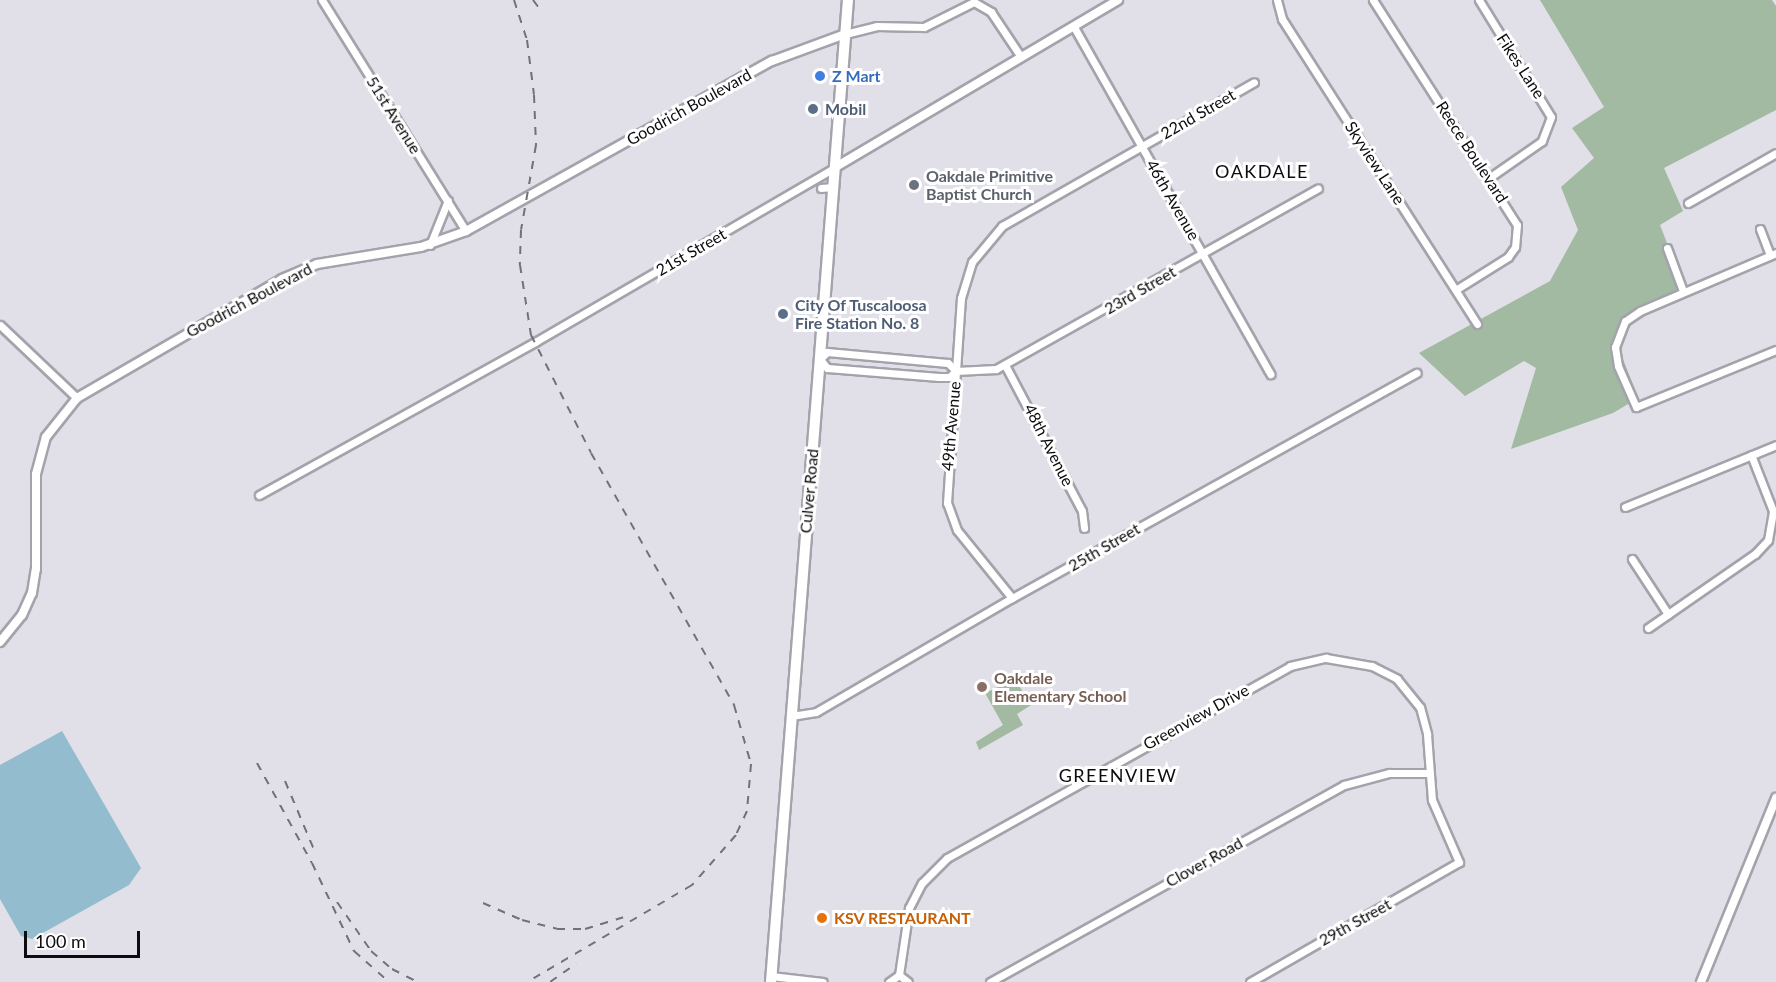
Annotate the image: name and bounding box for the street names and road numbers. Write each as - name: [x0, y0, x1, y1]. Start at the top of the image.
- street label: Fikes Lane: [1493, 30, 1549, 102]
- street label: Goodrich Boulevard: [623, 65, 755, 149]
- street label: 51st Avenue: [362, 72, 426, 158]
- street label: 22nd Street: [1157, 85, 1239, 143]
- street label: Reece Boulevard: [1432, 98, 1512, 206]
- street label: Skyview Lane: [1341, 118, 1409, 208]
- street label: 46th Avenue: [1142, 156, 1204, 244]
- street label: 21st Street: [653, 224, 729, 280]
- street label: Goodrich Boulevard: [183, 259, 315, 341]
- street label: 23rd Street: [1101, 262, 1179, 318]
- street label: 49th Avenue: [938, 380, 964, 472]
- street label: 48th Avenue: [1020, 400, 1078, 490]
- street label: Culver Road: [796, 448, 822, 534]
- street label: 25th Street: [1065, 519, 1143, 575]
- street label: Greenview Drive: [1140, 680, 1252, 754]
- street label: Clover Road: [1162, 833, 1246, 891]
- street label: 29th Street: [1316, 894, 1394, 950]

